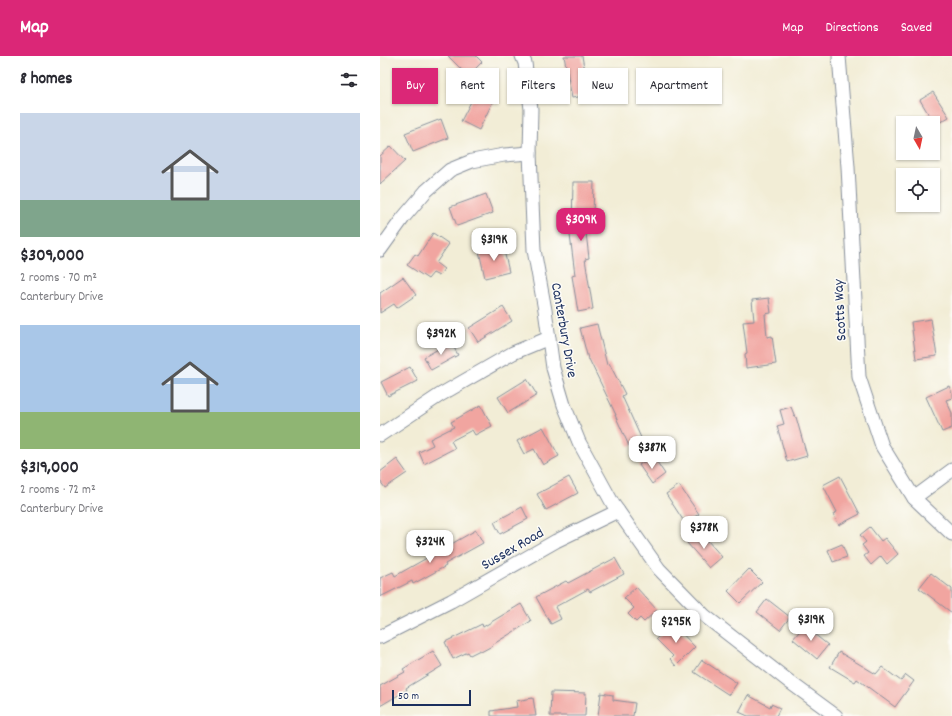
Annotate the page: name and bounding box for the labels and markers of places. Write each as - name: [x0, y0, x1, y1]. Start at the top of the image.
- pin: $309K: [553, 208, 609, 242]
- pin: $319K: [466, 228, 522, 262]
- pin: $392K: [413, 322, 469, 356]
- pin: $387K: [624, 436, 680, 470]
- pin: $378K: [676, 516, 732, 550]
- pin: $324K: [402, 530, 458, 564]
- pin: $319K: [783, 608, 839, 642]
- pin: $295K: [648, 610, 704, 644]

